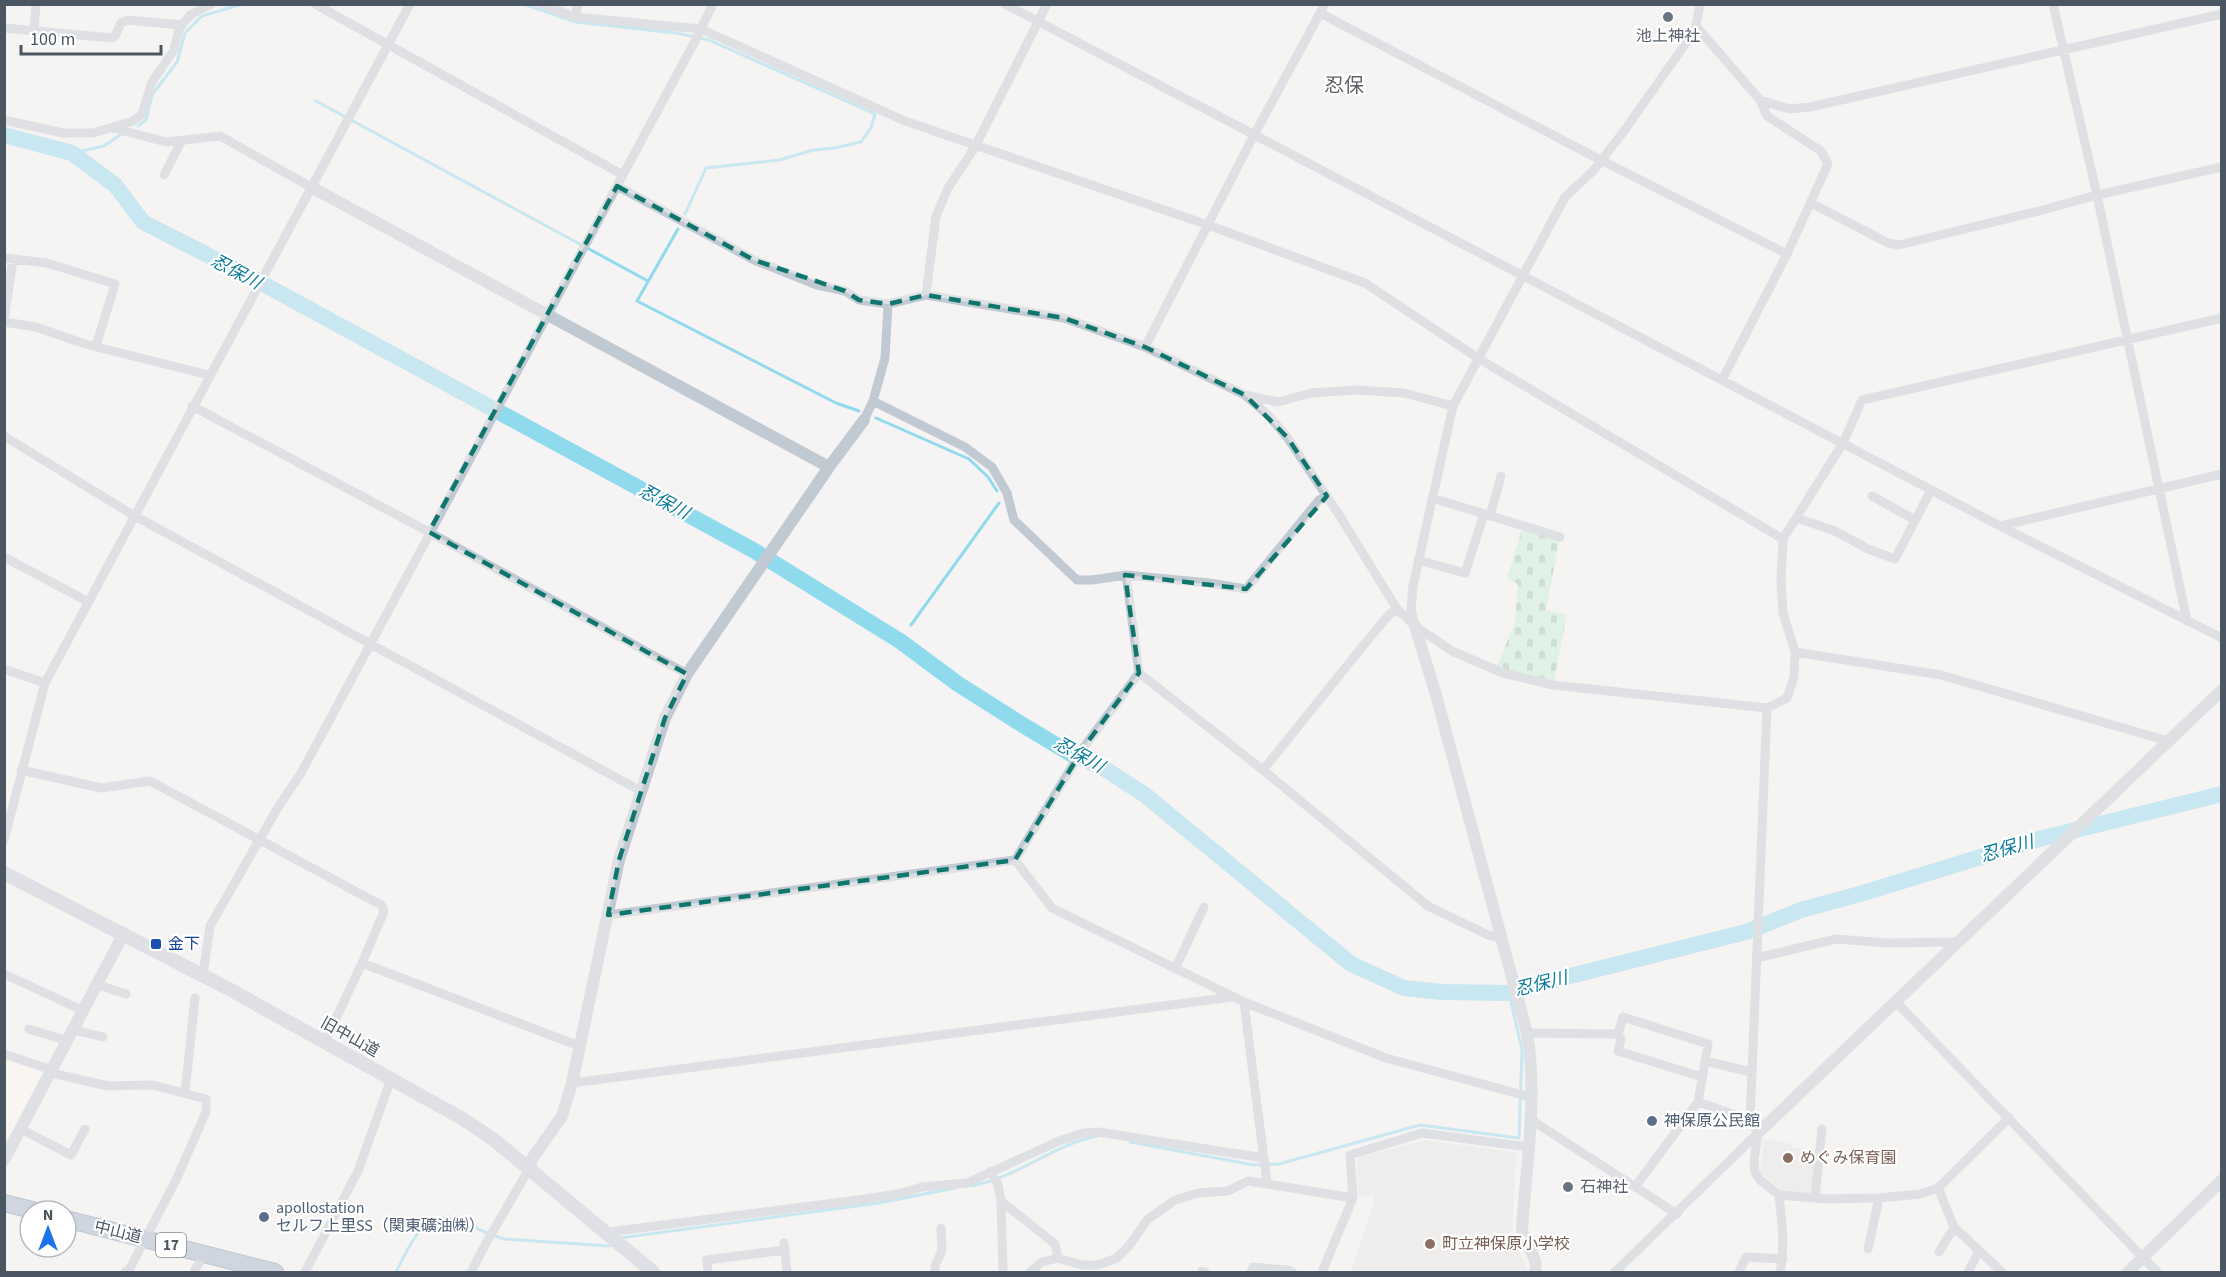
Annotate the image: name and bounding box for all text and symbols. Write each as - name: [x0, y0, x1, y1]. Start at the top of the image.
- marker: 池上神社: [1661, 10, 1675, 24]
- scale bar: [21, 18, 160, 56]
- place label: 池上神社: [1636, 25, 1700, 47]
- text: 100 m: [30, 27, 75, 52]
- district label: 忍保: [1324, 72, 1364, 100]
- water label: 忍保川: [206, 248, 267, 297]
- water label: 忍保川: [634, 478, 695, 527]
- water label: 忍保川: [1049, 731, 1110, 780]
- water label: 忍保川: [1978, 829, 2038, 868]
- place label: 金下: [168, 933, 200, 955]
- marker: 金下: [149, 937, 163, 951]
- water label: 忍保川: [1512, 965, 1572, 1003]
- street label: 旧中山道: [317, 1012, 383, 1062]
- place label: 神保原公民館: [1664, 1110, 1760, 1132]
- marker: 神保原公民館: [1645, 1114, 1659, 1128]
- place label: めぐみ保育園: [1800, 1147, 1896, 1169]
- marker: めぐみ保育園: [1781, 1151, 1795, 1165]
- place label: 石神社: [1580, 1176, 1628, 1198]
- marker: 石神社: [1561, 1180, 1575, 1194]
- place label: apollostation セルフ上里SS（関東礦油㈱）: [276, 1197, 485, 1237]
- north arrow: [18, 1199, 78, 1259]
- text: N: [43, 1204, 53, 1226]
- marker: apollostation セルフ上里SS（関東礦油㈱）: [257, 1210, 271, 1224]
- street label: 中山道: [92, 1216, 144, 1248]
- road number: 17: [156, 1233, 186, 1257]
- place label: 町立神保原小学校: [1442, 1233, 1570, 1255]
- marker: 町立神保原小学校: [1423, 1237, 1437, 1251]

